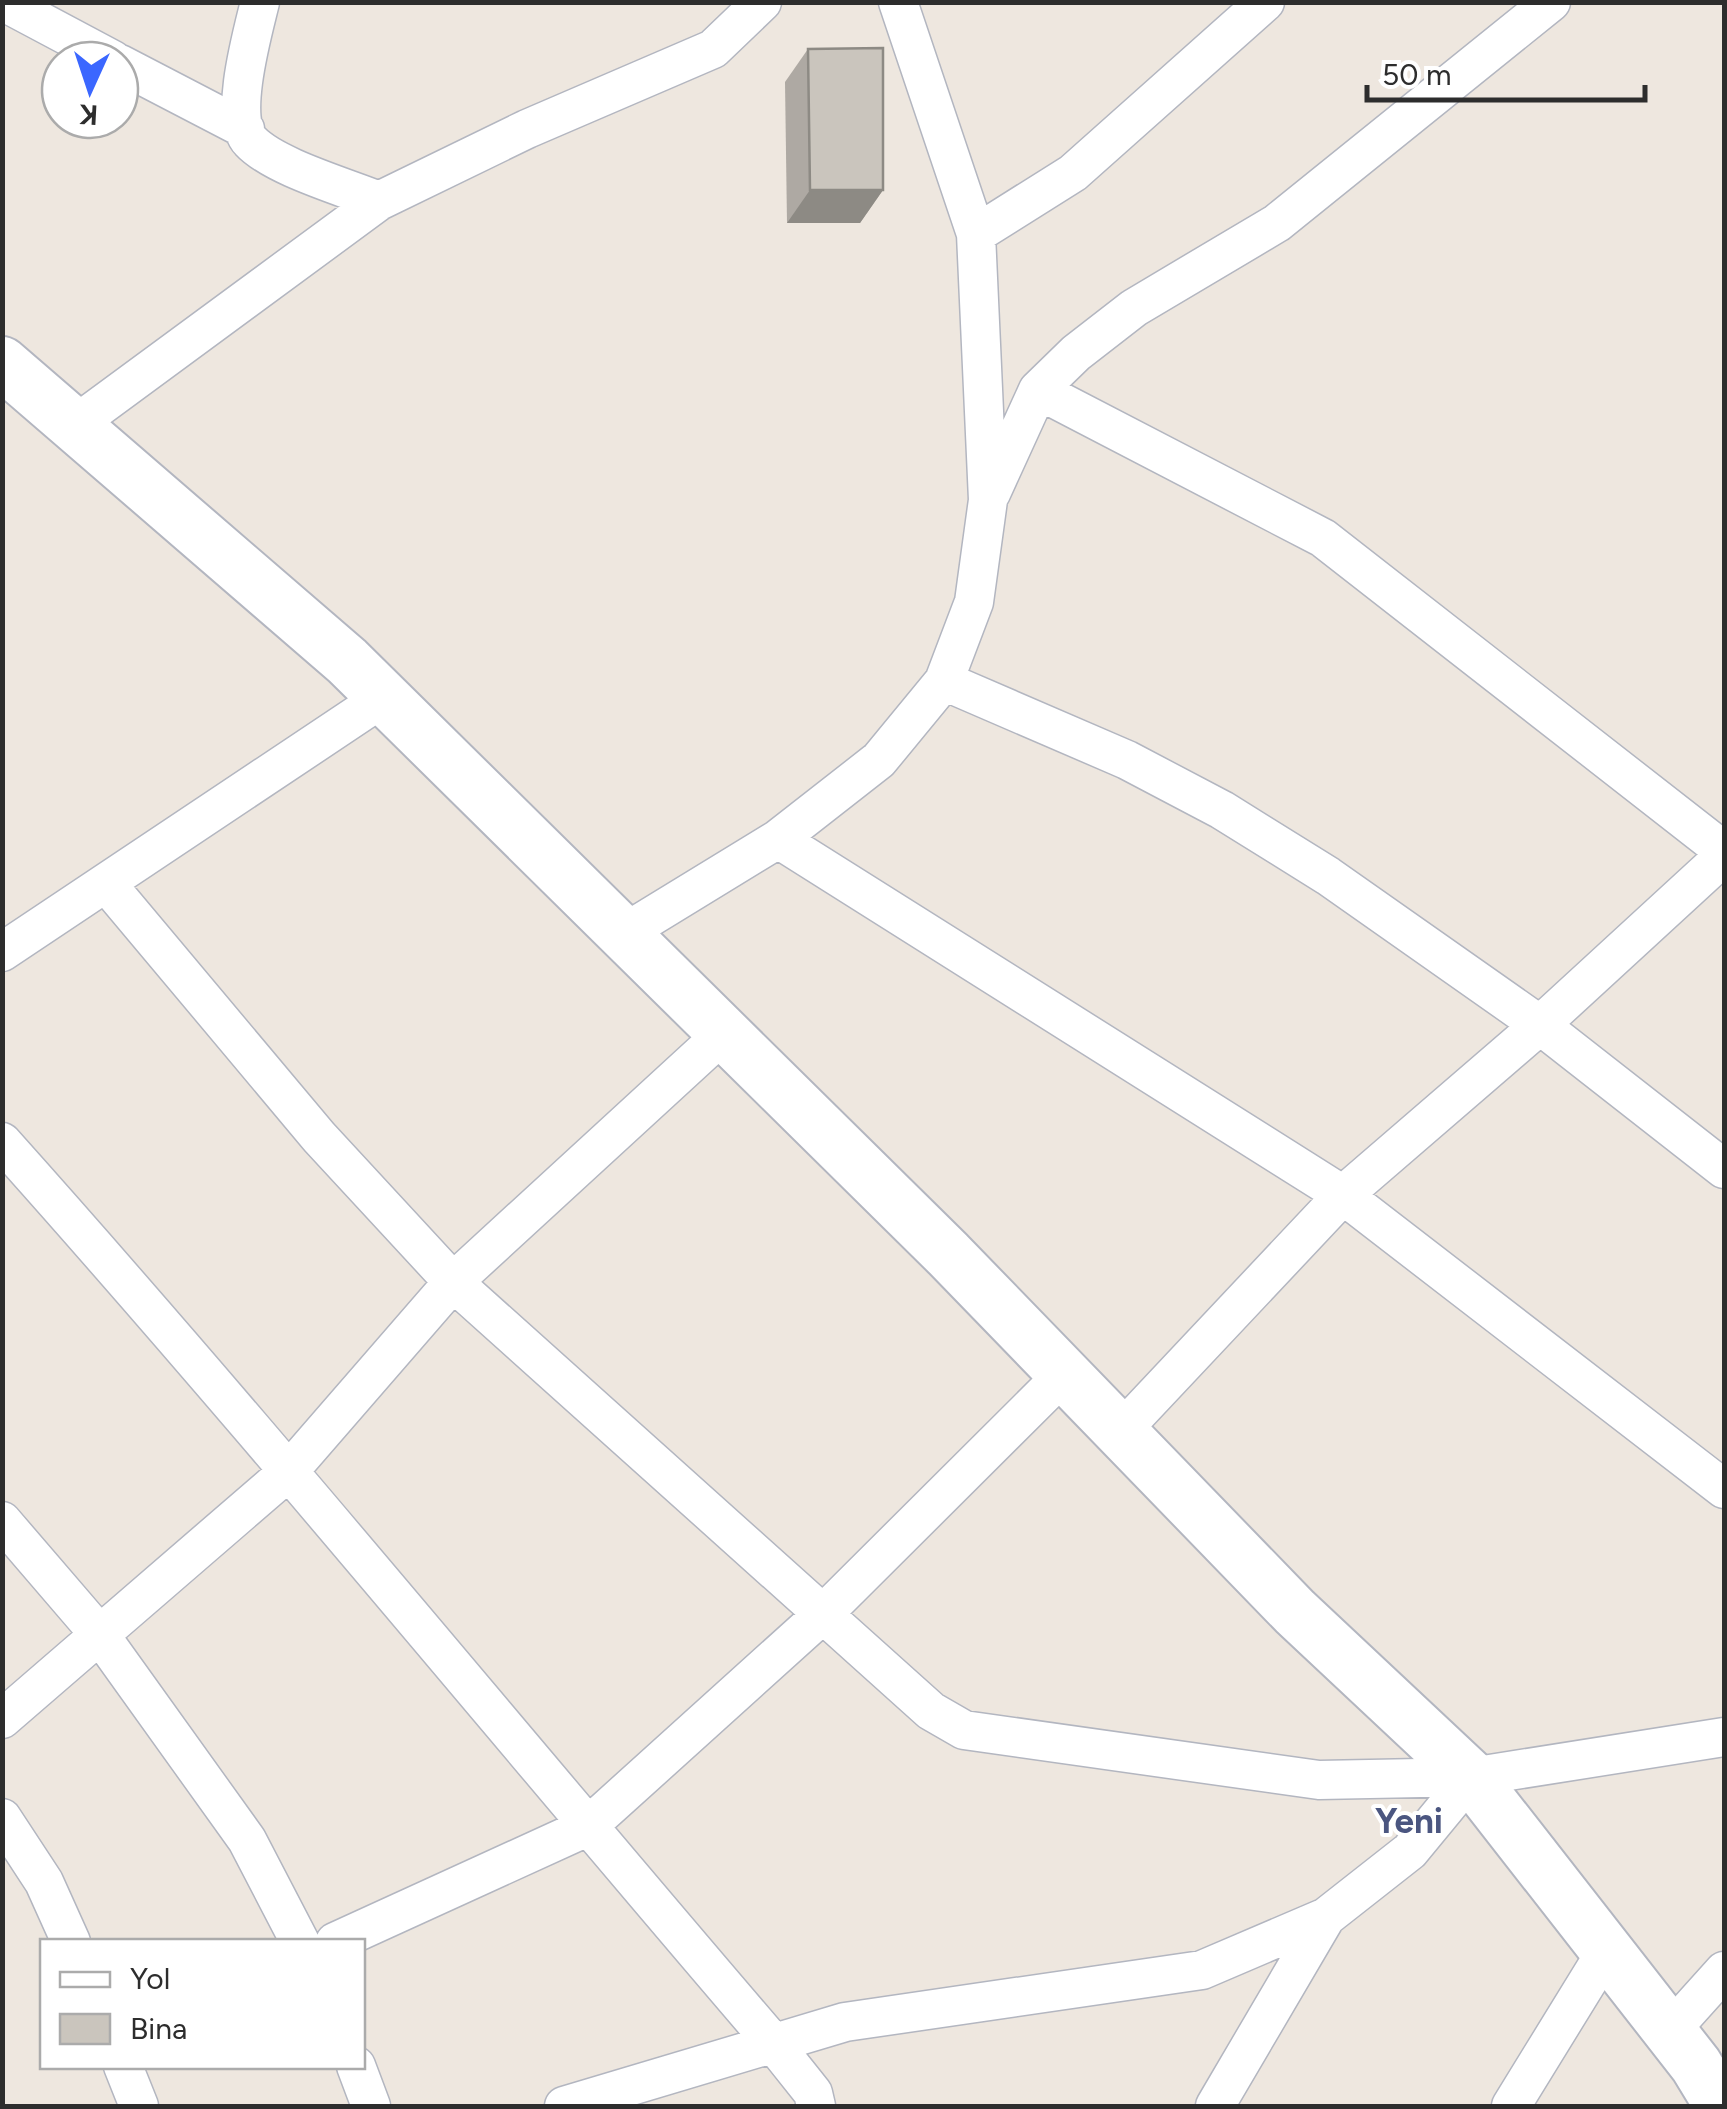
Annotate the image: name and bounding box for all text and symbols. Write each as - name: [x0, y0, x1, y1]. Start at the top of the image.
- north arrow: [40, 40, 140, 140]
- scale bar: [1367, 40, 1644, 102]
- text: 50 m: [1382, 56, 1451, 93]
- text: K: [78, 97, 99, 132]
- district label: Yeni: [1375, 1800, 1443, 1842]
- legend: [40, 1939, 365, 2069]
- text: Yol: [130, 1960, 170, 1997]
- text: Bina: [130, 2010, 187, 2047]

